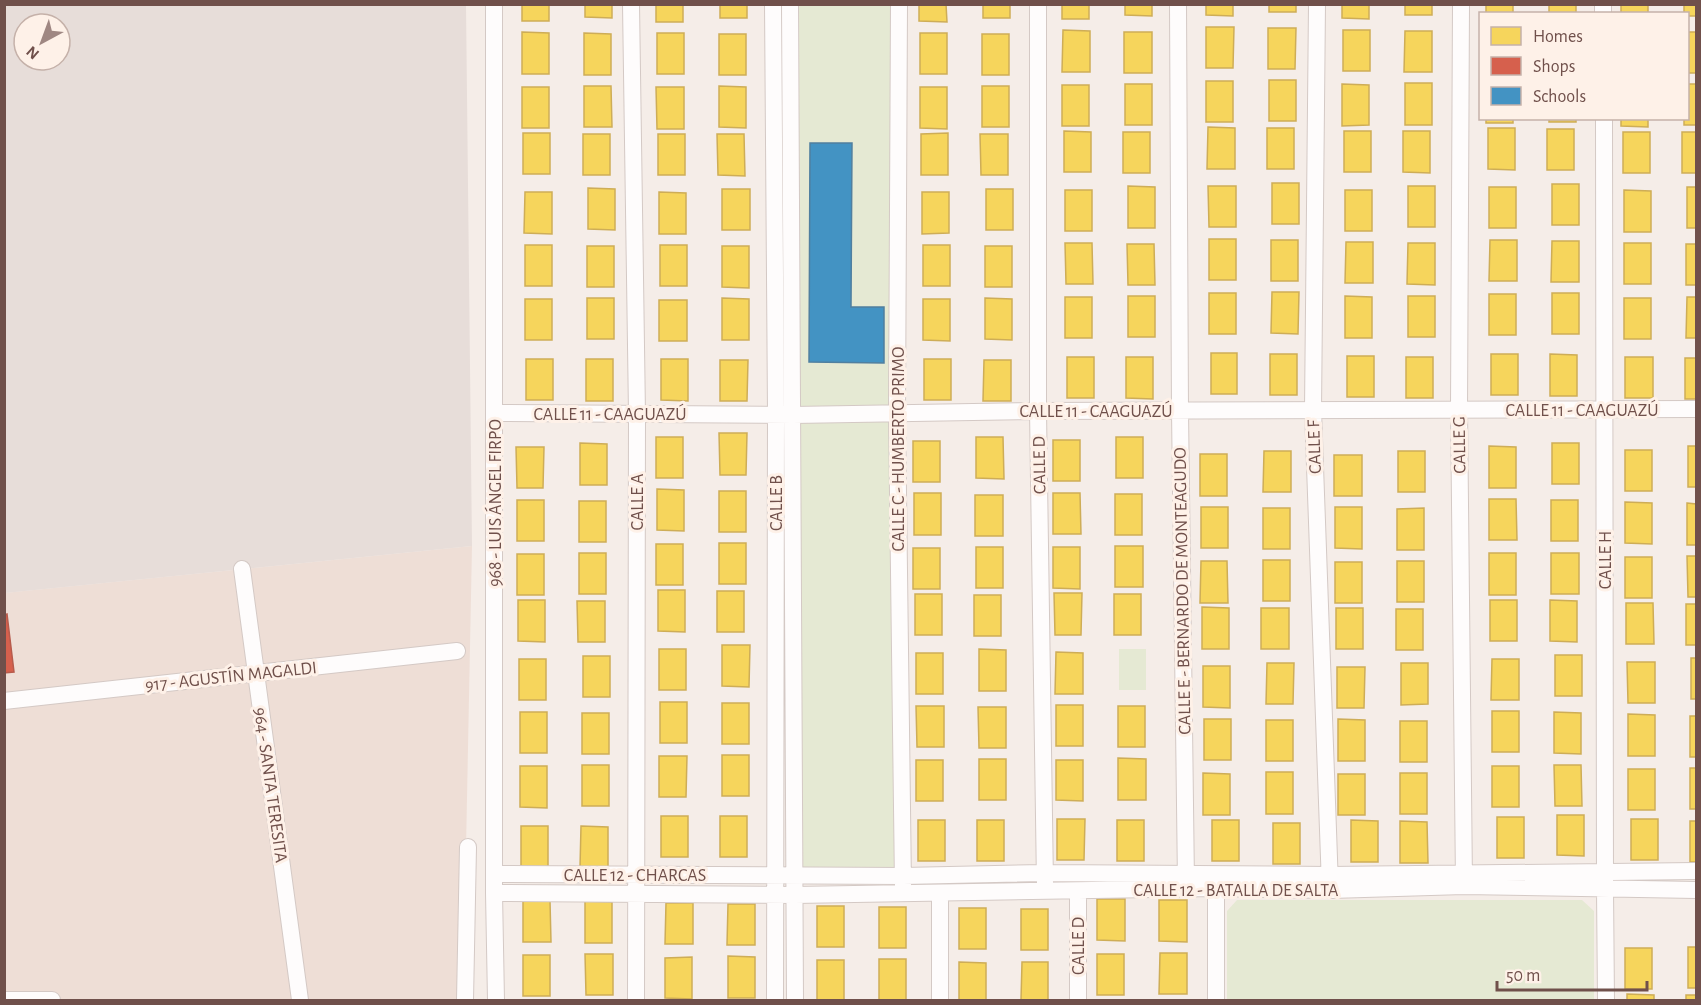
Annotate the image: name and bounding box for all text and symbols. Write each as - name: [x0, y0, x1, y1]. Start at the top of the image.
- north arrow: [12, 12, 72, 72]
- legend: [1479, 12, 1689, 120]
- text: Homes: [1533, 28, 1583, 46]
- text: N: [23, 43, 42, 62]
- text: Shops: [1533, 58, 1575, 76]
- text: Schools: [1533, 88, 1586, 106]
- street label: CALLE C - HUMBERTO PRIMO: [890, 347, 908, 551]
- street label: CALLE 11 - CAAGUAZÚ: [1505, 399, 1659, 420]
- street label: CALLE 11 - CAAGUAZÚ: [1019, 400, 1173, 421]
- street label: CALLE 11 - CAAGUAZÚ: [533, 403, 687, 424]
- street label: CALLE G: [1451, 416, 1469, 474]
- street label: 968 - LUIS ÁNGEL FIRPO: [484, 419, 505, 587]
- street label: CALLE F: [1305, 419, 1325, 474]
- street label: CALLE D: [1030, 436, 1050, 494]
- street label: CALLE E - BERNARDO DE MONTEAGUDO: [1171, 447, 1195, 735]
- street label: CALLE A: [629, 473, 647, 530]
- street label: CALLE B: [768, 475, 786, 531]
- street label: CALLE H: [1597, 531, 1615, 589]
- street label: 917 - AGUSTÍN MAGALDI: [144, 656, 318, 695]
- street label: 964 - SANTA TERESITA: [250, 706, 290, 865]
- street label: CALLE 12 - CHARCAS: [564, 867, 706, 885]
- street label: CALLE 12 - BATALLA DE SALTA: [1134, 882, 1339, 900]
- street label: CALLE D: [1070, 917, 1088, 975]
- scale bar: [1497, 954, 1647, 992]
- text: 50 m: [1506, 967, 1540, 985]

